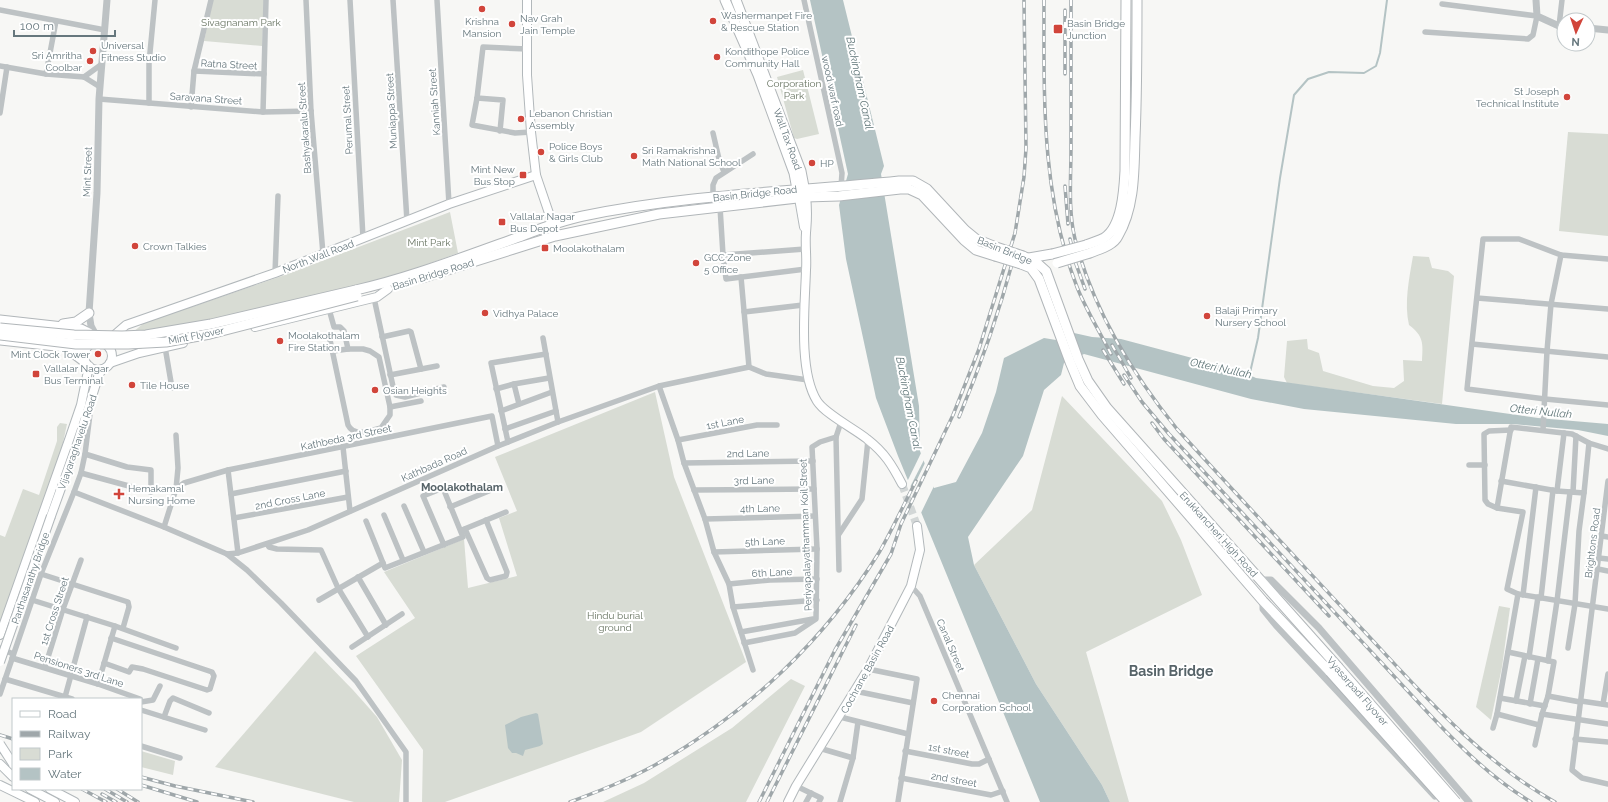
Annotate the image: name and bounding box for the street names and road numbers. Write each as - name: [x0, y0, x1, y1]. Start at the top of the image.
- street label: wood warf road: [820, 55, 845, 127]
- street label: Ratna Street: [200, 58, 258, 72]
- street label: Kanniah Street: [427, 67, 442, 136]
- street label: Muniappa Street: [384, 72, 399, 149]
- street label: Bashyakaralu Street: [296, 81, 313, 174]
- street label: Perumal Street: [340, 85, 355, 155]
- street label: Saravana Street: [169, 90, 243, 107]
- street label: Wall Tax Road: [771, 107, 804, 172]
- street label: Mint Street: [81, 146, 94, 197]
- street label: Basin Bridge Road: [712, 184, 798, 203]
- street label: Basin Bridge: [976, 234, 1034, 266]
- street label: North Wall Road: [281, 238, 355, 275]
- street label: Basin Bridge Road: [391, 257, 475, 292]
- street label: Mint Flyover: [167, 325, 225, 346]
- street label: Vijayaraghavelu Road: [56, 393, 99, 491]
- street label: 1st Lane: [705, 413, 745, 432]
- street label: Kathbeda 3rd Street: [300, 422, 393, 452]
- street label: Kathbada Road: [400, 445, 469, 484]
- street label: 2nd Lane: [727, 448, 770, 459]
- street label: Periyapalayathamman Koil Street: [797, 458, 814, 611]
- street label: 3rd Lane: [734, 475, 774, 486]
- street label: 2nd Cross Lane: [254, 487, 326, 512]
- street label: Erukkancheri High Road: [1177, 489, 1260, 579]
- street label: 4th Lane: [740, 503, 780, 514]
- street label: Brightons Road: [1583, 507, 1602, 579]
- street label: Parthasarathy Bridge: [10, 531, 51, 625]
- street label: 5th Lane: [745, 535, 785, 548]
- street label: 6th Lane: [751, 566, 793, 579]
- street label: 1st Cross Street: [38, 575, 71, 647]
- street label: Canal Street: [934, 617, 967, 674]
- street label: Cochrane Basin Road: [839, 623, 896, 715]
- street label: Pensioners 3rd Lane: [33, 650, 125, 689]
- street label: Vyasarpadi Flyover: [1325, 655, 1391, 728]
- street label: 1st street: [927, 741, 971, 760]
- street label: 2nd street: [930, 770, 978, 789]

